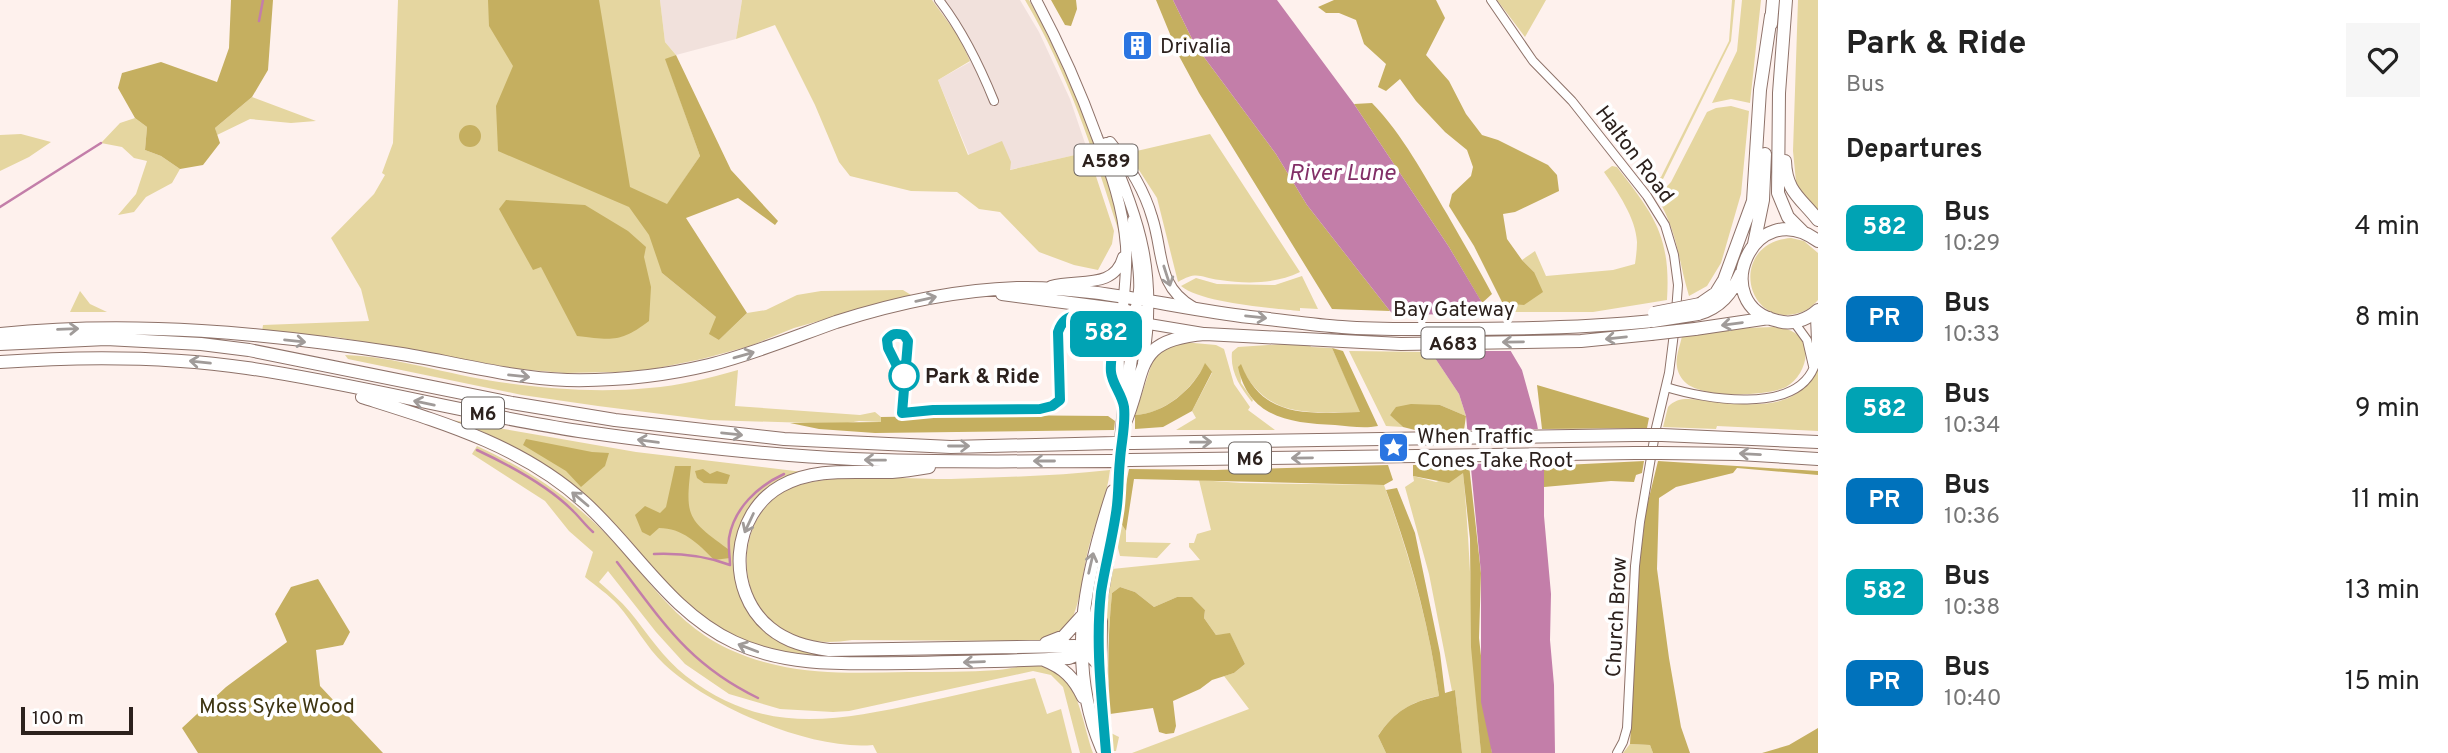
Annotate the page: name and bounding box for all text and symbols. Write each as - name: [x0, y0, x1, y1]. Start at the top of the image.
- button: heart: [2346, 23, 2420, 97]
- text: Park & Ride: [1846, 24, 2026, 66]
- building icon: Drivalia: [1120, 29, 1154, 63]
- place label: Drivalia: [1160, 34, 1231, 61]
- text: Bus: [1846, 71, 1885, 100]
- street label: Halton Road: [1588, 101, 1679, 209]
- text: Departures: [1846, 134, 1983, 167]
- road number: A589: [1074, 144, 1138, 176]
- water label: River Lune: [1289, 160, 1397, 189]
- text: Bus: [1944, 197, 1990, 230]
- text: 4 min: [2354, 211, 2420, 244]
- text: 582: [1863, 213, 1906, 243]
- text: 10:29: [1944, 230, 2000, 259]
- one-way arrow: [1161, 265, 1174, 287]
- text: Bus: [1944, 288, 1990, 321]
- one-way arrow: [914, 292, 937, 305]
- street label: Bay Gateway: [1393, 297, 1515, 324]
- text: 8 min: [2355, 302, 2420, 335]
- text: PR: [1869, 304, 1900, 334]
- line badge: 582: [1066, 311, 1146, 357]
- one-way arrow: [1244, 311, 1267, 324]
- one-way arrow: [1721, 318, 1744, 331]
- text: 582: [1084, 319, 1128, 349]
- text: 10:33: [1944, 321, 2000, 350]
- one-way arrow: [56, 322, 79, 335]
- road number: A683: [1422, 328, 1484, 358]
- one-way arrow: [1605, 332, 1628, 345]
- one-way arrow: [283, 334, 306, 347]
- one-way arrow: [1502, 335, 1525, 349]
- one-way arrow: [733, 348, 755, 361]
- one-way arrow: [190, 356, 212, 369]
- marker: Park & Ride: [889, 361, 919, 391]
- place label: Park & Ride: [925, 364, 1040, 391]
- one-way arrow: [508, 370, 530, 383]
- text: Bus: [1944, 379, 1990, 412]
- text: 9 min: [2355, 393, 2420, 426]
- one-way arrow: [413, 395, 436, 409]
- text: 582: [1863, 395, 1906, 425]
- road number: M6: [462, 398, 504, 428]
- text: 10:34: [1944, 412, 2001, 441]
- place label: When Traffic Cones Take Root: [1417, 424, 1573, 475]
- one-way arrow: [720, 427, 743, 440]
- place icon: When Traffic Cones Take Root: [1377, 431, 1411, 465]
- one-way arrow: [638, 434, 660, 447]
- one-way arrow: [1189, 435, 1212, 448]
- one-way arrow: [947, 439, 970, 453]
- road number: M6: [1229, 442, 1271, 474]
- one-way arrow: [1739, 448, 1762, 461]
- one-way arrow: [1290, 451, 1313, 464]
- one-way arrow: [864, 453, 887, 467]
- one-way arrow: [1032, 454, 1055, 468]
- text: Bus: [1944, 470, 1990, 503]
- text: 11 min: [2351, 484, 2420, 517]
- text: PR: [1869, 486, 1900, 516]
- one-way arrow: [571, 491, 589, 506]
- text: 10:36: [1944, 503, 2000, 532]
- one-way arrow: [741, 512, 755, 533]
- one-way arrow: [1085, 552, 1098, 575]
- street label: Church Brow: [1601, 556, 1634, 678]
- text: Bus: [1944, 561, 1990, 594]
- text: 13 min: [2345, 575, 2420, 608]
- text: 582: [1863, 577, 1906, 607]
- text: 10:38: [1944, 594, 2000, 623]
- one-way arrow: [738, 640, 759, 653]
- text: Bus: [1944, 652, 1990, 685]
- one-way arrow: [962, 655, 985, 668]
- text: 15 min: [2345, 666, 2420, 699]
- text: PR: [1869, 668, 1900, 698]
- text: 10:40: [1944, 685, 2002, 714]
- park label: Moss Syke Wood: [199, 694, 355, 721]
- scale bar: [21, 704, 133, 736]
- text: 100 m: [32, 707, 84, 731]

